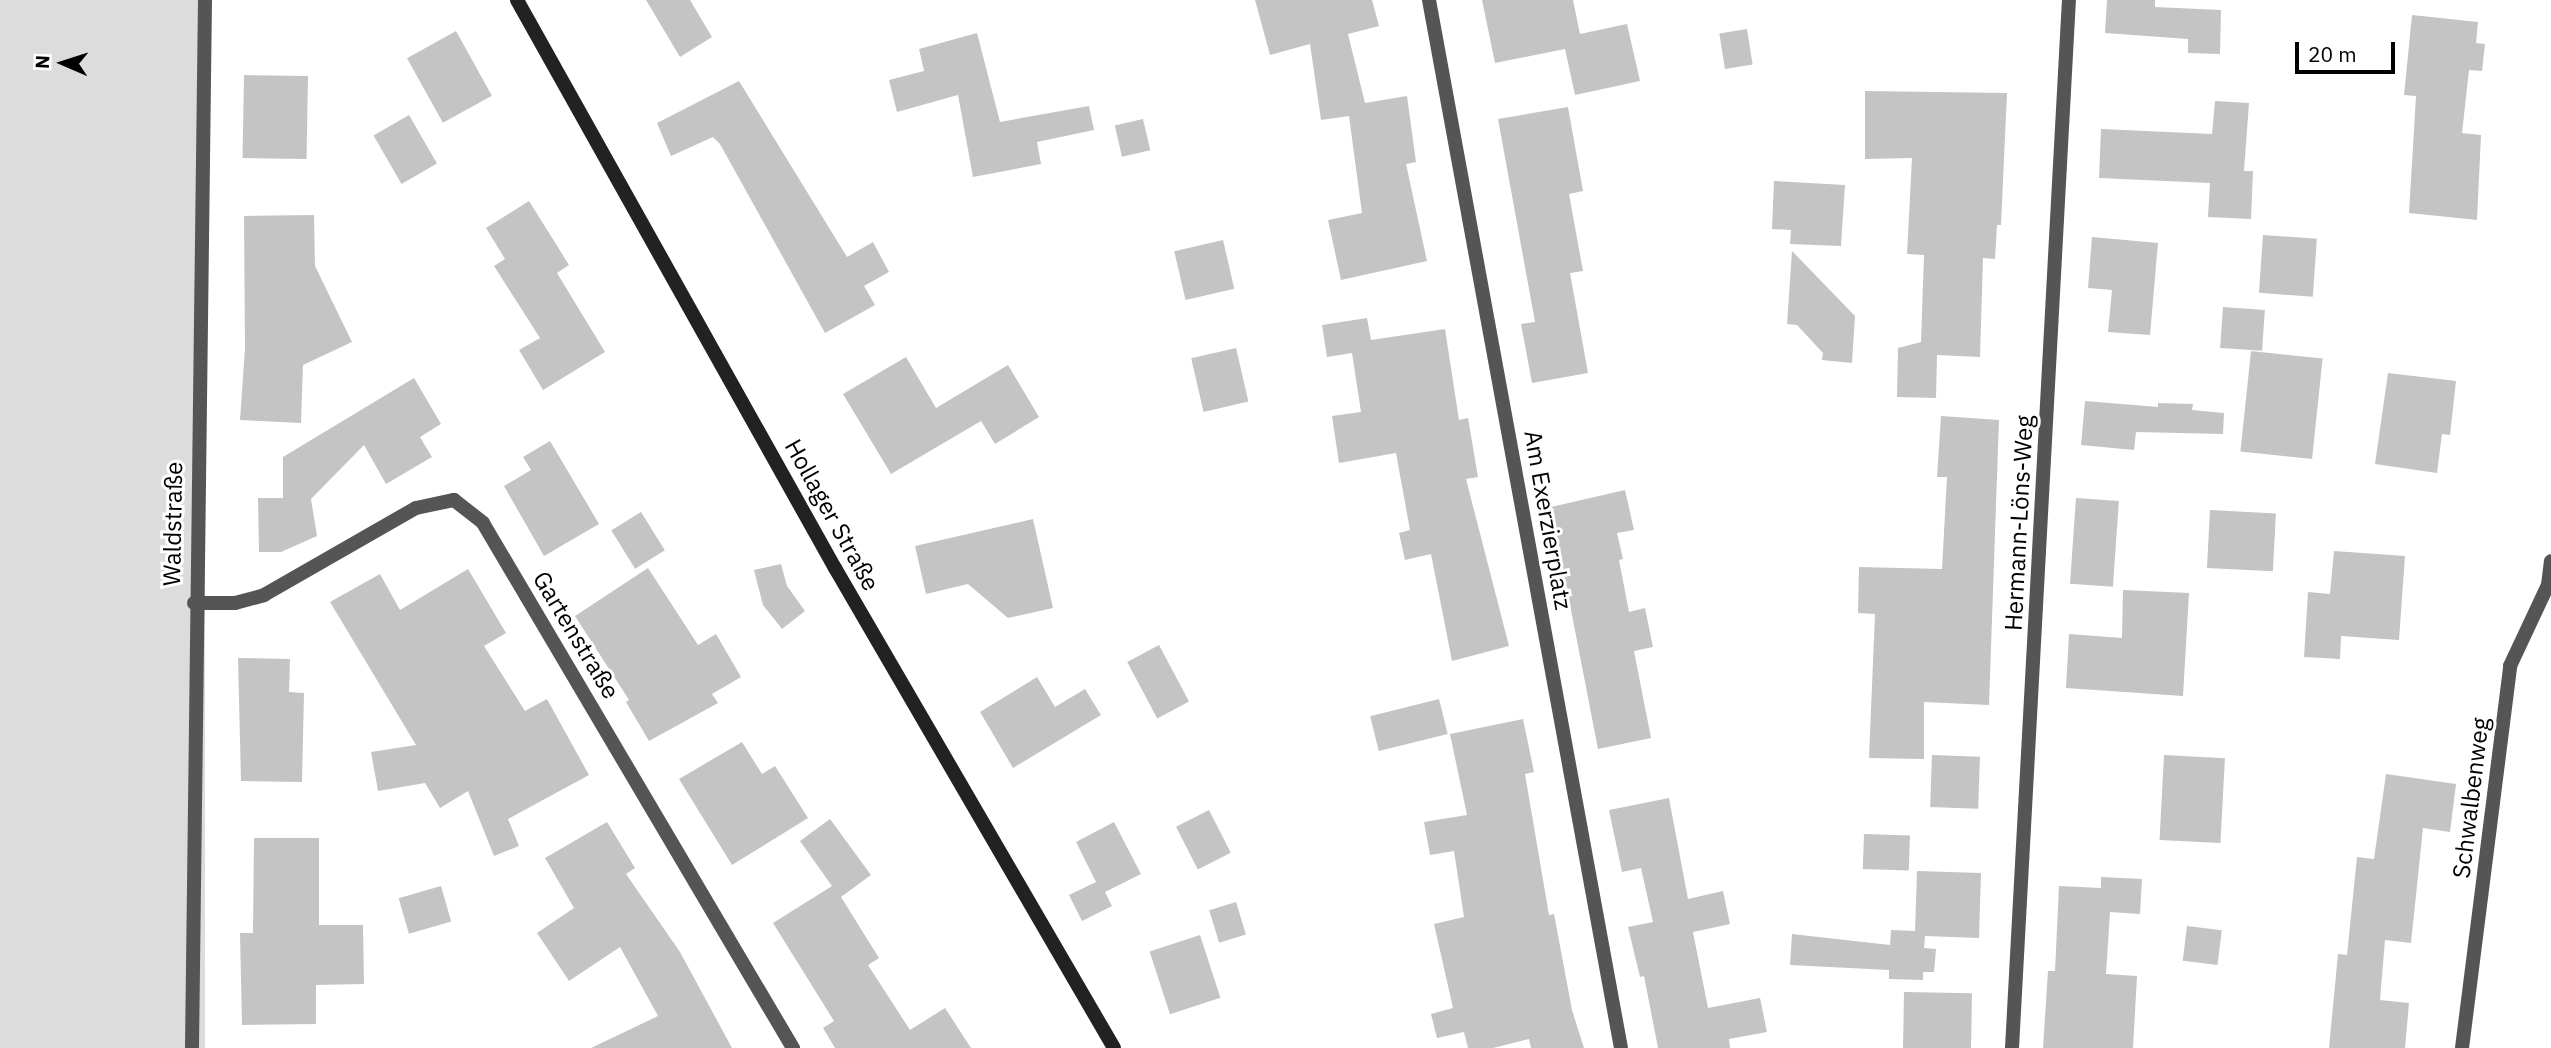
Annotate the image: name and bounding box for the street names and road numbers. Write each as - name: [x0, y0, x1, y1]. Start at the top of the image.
- street label: Hermann-Löns-Weg: [1999, 414, 2039, 632]
- street label: Am Exerzierplatz: [1518, 428, 1578, 612]
- street label: Hollager Straße: [778, 434, 886, 596]
- street label: Waldstraße: [158, 462, 188, 586]
- street label: Gartenstraße: [527, 566, 625, 704]
- street label: Schwalbenweg: [2447, 716, 2495, 880]

